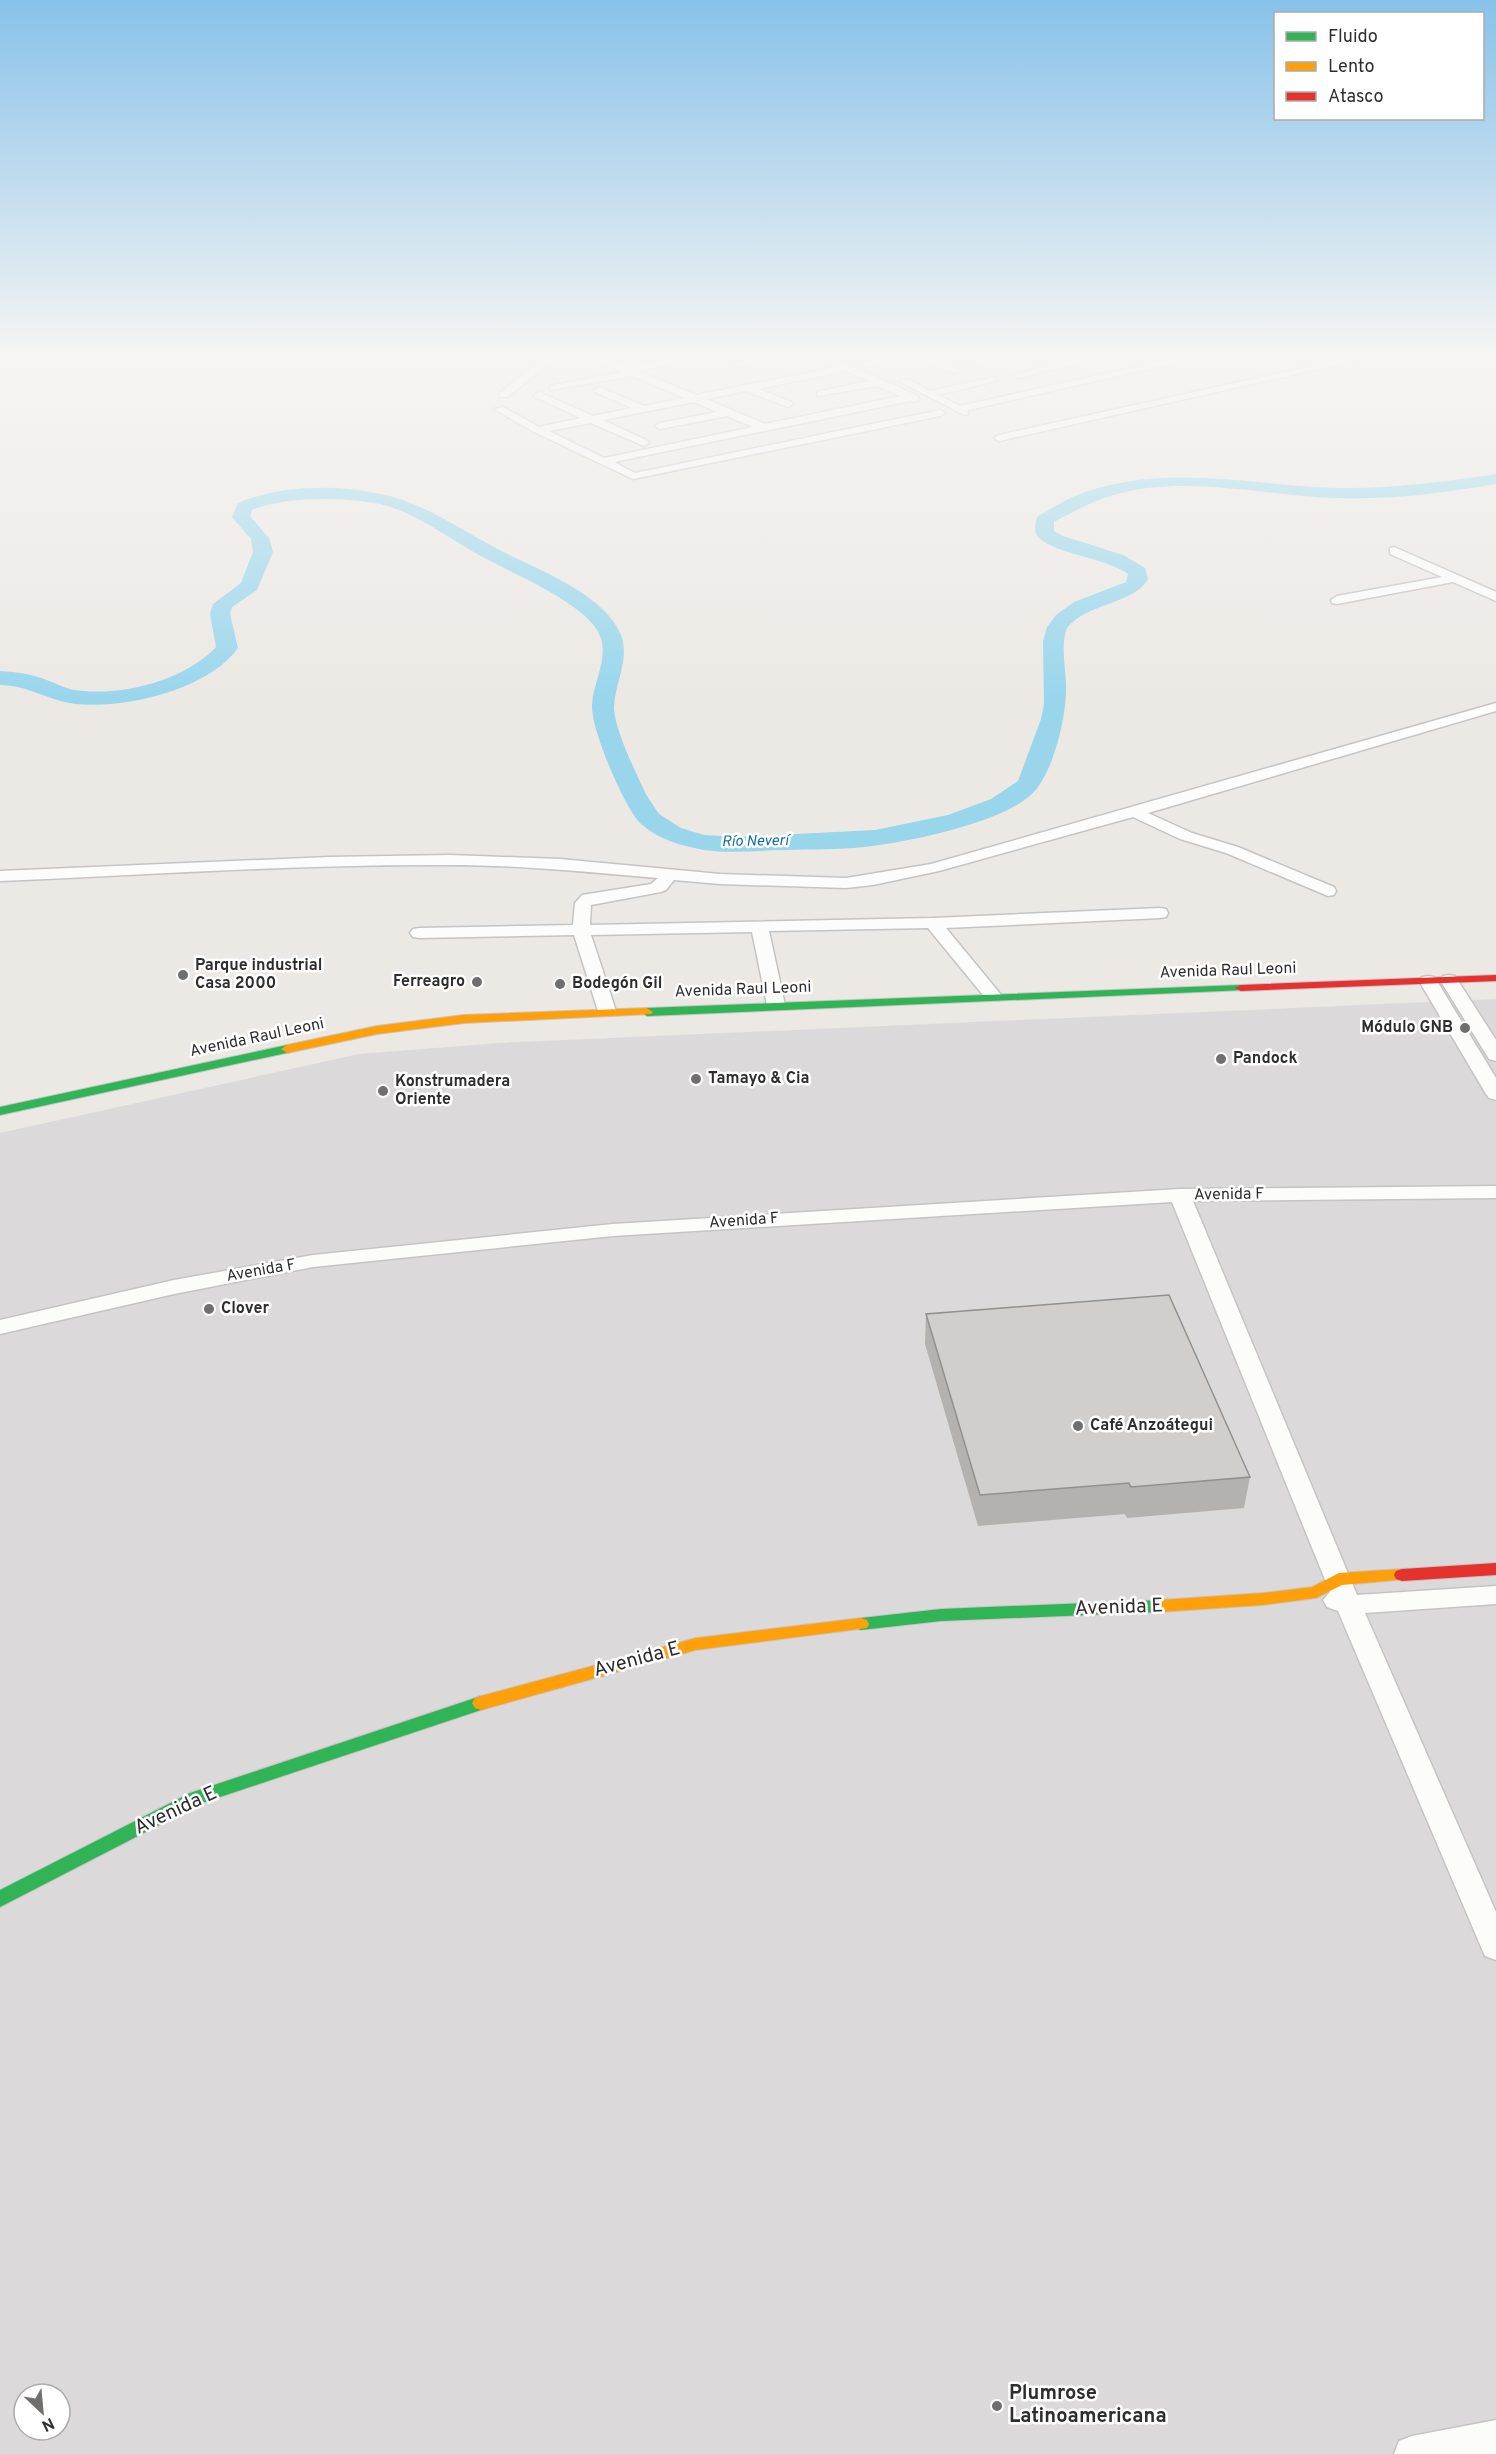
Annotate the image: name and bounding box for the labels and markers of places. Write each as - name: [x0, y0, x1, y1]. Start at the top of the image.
- place label: Parque industrial Casa 2000: [195, 956, 322, 994]
- marker: Parque industrial Casa 2000: [176, 968, 190, 982]
- place label: Ferreagro: [393, 972, 465, 992]
- place label: Bodegón Gil: [572, 974, 662, 994]
- marker: Ferreagro: [470, 975, 484, 989]
- marker: Bodegón Gil: [553, 977, 567, 991]
- place label: Módulo GNB: [1361, 1018, 1453, 1038]
- marker: Módulo GNB: [1458, 1021, 1472, 1035]
- place label: Pandock: [1233, 1049, 1297, 1069]
- marker: Pandock: [1214, 1052, 1228, 1066]
- place label: Tamayo & Cia: [708, 1069, 809, 1089]
- place label: Konstrumadera Oriente: [395, 1072, 510, 1110]
- marker: Tamayo & Cia: [689, 1072, 703, 1086]
- marker: Konstrumadera Oriente: [376, 1084, 390, 1098]
- place label: Clover: [221, 1299, 269, 1319]
- marker: Clover: [202, 1302, 216, 1316]
- place label: Café Anzoátegui: [1090, 1416, 1213, 1436]
- marker: Café Anzoátegui: [1071, 1419, 1085, 1433]
- place label: Plumrose Latinoamericana: [1009, 2381, 1167, 2430]
- marker: Plumrose Latinoamericana: [990, 2399, 1004, 2413]

